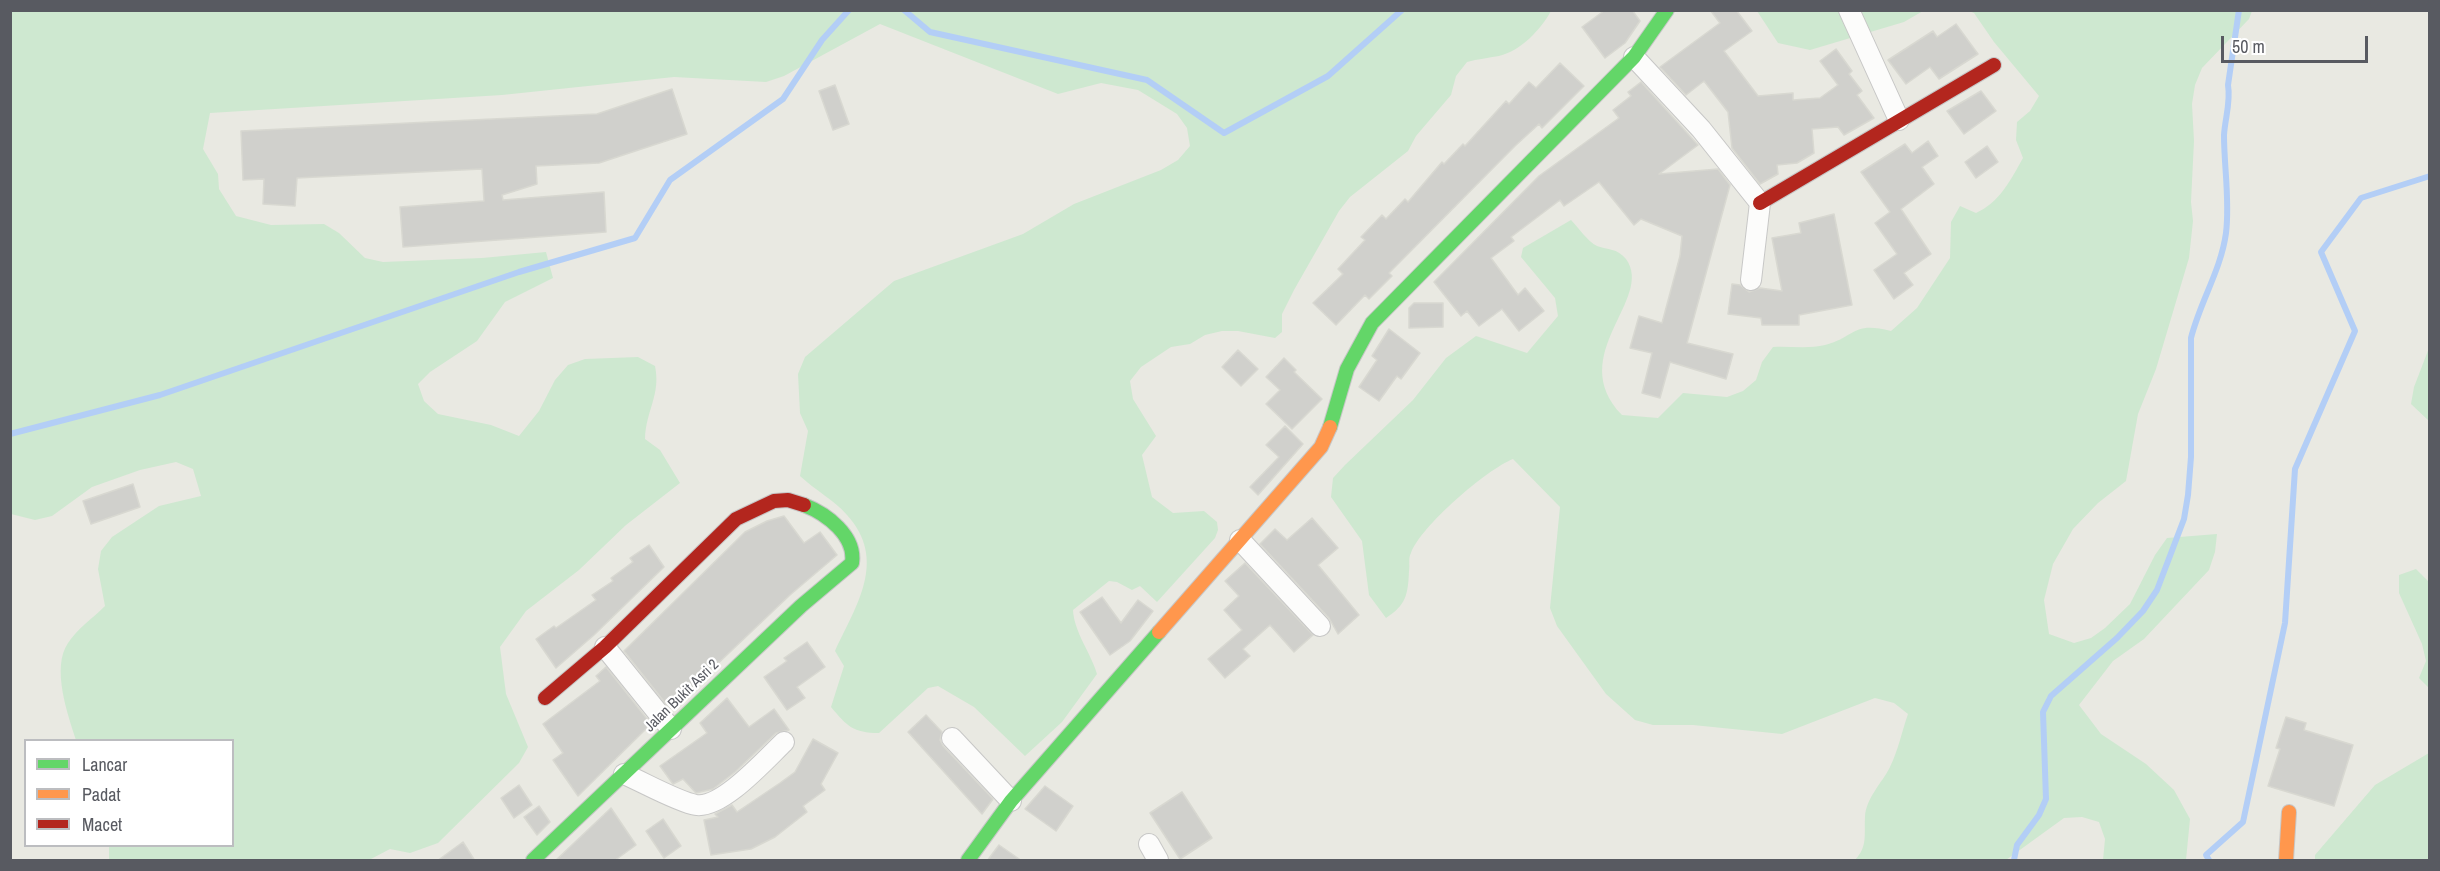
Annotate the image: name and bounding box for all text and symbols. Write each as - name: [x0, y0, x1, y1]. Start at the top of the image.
- scale bar: [2224, 24, 2371, 62]
- text: 50 m: [2232, 34, 2265, 59]
- street label: Jalan Bukit Asri 2: [641, 656, 723, 736]
- legend: [24, 739, 234, 847]
- text: Lancar: [82, 752, 127, 777]
- text: Padat: [82, 782, 121, 807]
- text: Macet: [82, 812, 122, 837]

